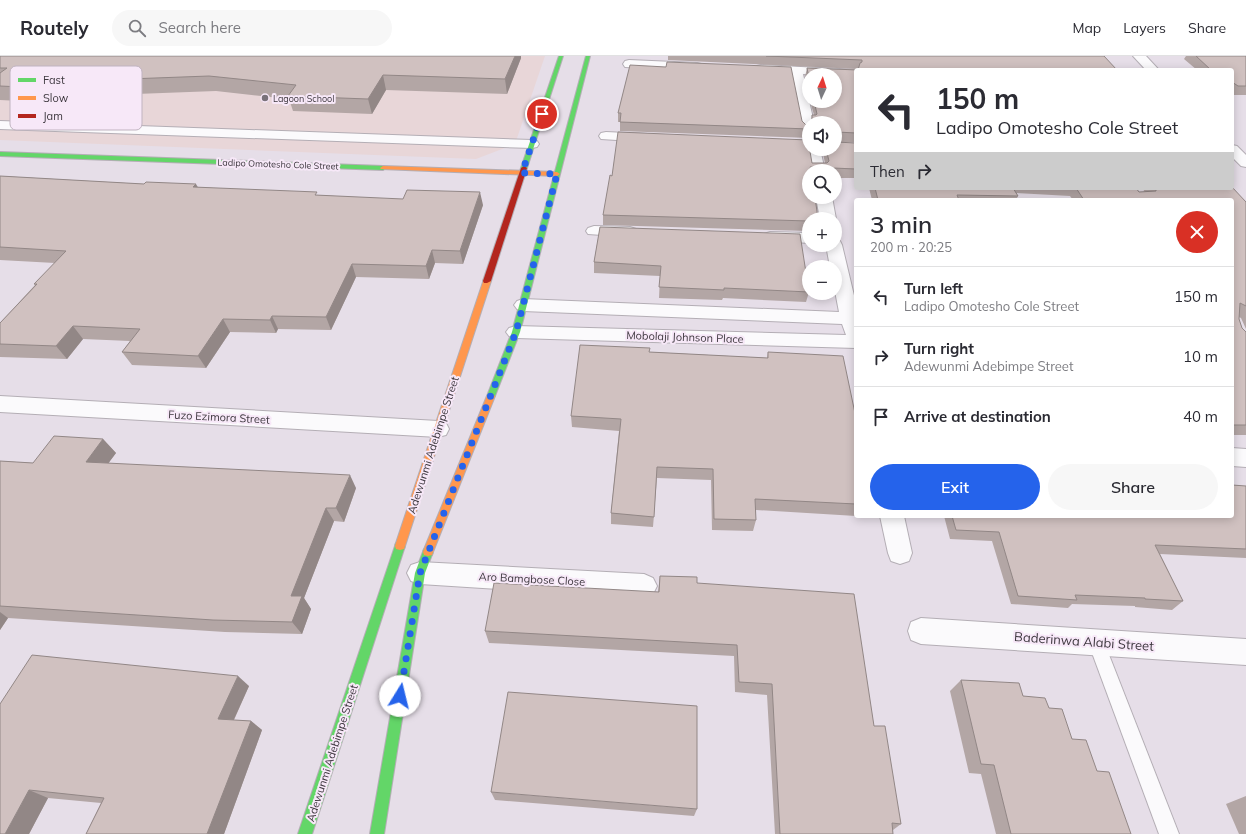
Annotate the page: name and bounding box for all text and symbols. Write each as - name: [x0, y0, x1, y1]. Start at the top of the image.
- search box: [112, 10, 392, 46]
- text: Routely: [20, 16, 88, 40]
- icon: search: [126, 17, 148, 39]
- text: Search here: [158, 18, 241, 37]
- text: Map: [1072, 19, 1101, 37]
- text: Layers: [1123, 19, 1166, 37]
- text: Share: [1188, 19, 1226, 37]
- legend: [10, 66, 142, 130]
- north arrow: [802, 68, 842, 108]
- map controls: [802, 68, 842, 300]
- text: Fast: [43, 73, 65, 87]
- text: 150 m: [936, 81, 1019, 116]
- icon: left: [870, 84, 922, 136]
- text: Slow: [43, 91, 69, 105]
- marker: Lagoon School: [260, 93, 270, 103]
- place label: Lagoon School: [273, 93, 334, 104]
- pin: [525, 97, 559, 131]
- icon: arrive: [531, 103, 553, 125]
- text: Jam: [43, 109, 63, 123]
- button: sound: [802, 116, 842, 156]
- text: Ladipo Omotesho Cole Street: [936, 116, 1178, 139]
- street label: Ladipo Omotesho Cole Street: [217, 156, 339, 172]
- icon: right: [913, 160, 935, 182]
- text: Then: [870, 162, 905, 181]
- button: search: [802, 164, 842, 204]
- text: 3 min: [870, 209, 932, 239]
- button: close: [1176, 211, 1218, 253]
- button: +: [802, 212, 842, 252]
- text: 200 m · 20:25: [870, 239, 952, 255]
- button: −: [802, 260, 842, 300]
- text: Turn left: [904, 279, 963, 298]
- icon: left: [870, 286, 892, 308]
- text: 150 m: [1174, 287, 1218, 306]
- text: Ladipo Omotesho Cole Street: [904, 298, 1079, 314]
- street label: Mobolaji Johnson Place: [626, 328, 744, 346]
- text: Turn right: [904, 339, 974, 358]
- icon: right: [870, 346, 892, 368]
- text: 10 m: [1183, 347, 1218, 366]
- text: Adewunmi Adebimpe Street: [904, 358, 1073, 374]
- street label: Adewunmi Adebimpe Street: [404, 375, 462, 515]
- icon: arrive: [870, 406, 892, 428]
- street label: Fuzo Ezimora Street: [168, 407, 270, 427]
- text: Arrive at destination: [904, 407, 1051, 426]
- text: 40 m: [1183, 407, 1218, 426]
- button: Exit: [870, 464, 1040, 510]
- button: Share: [1048, 464, 1218, 510]
- street label: Aro Bamgbose Close: [478, 569, 586, 589]
- street label: Baderinwa Alabi Street: [1014, 628, 1155, 654]
- position arrow: [379, 675, 421, 717]
- street label: Adewunmi Adebimpe Street: [303, 683, 361, 823]

